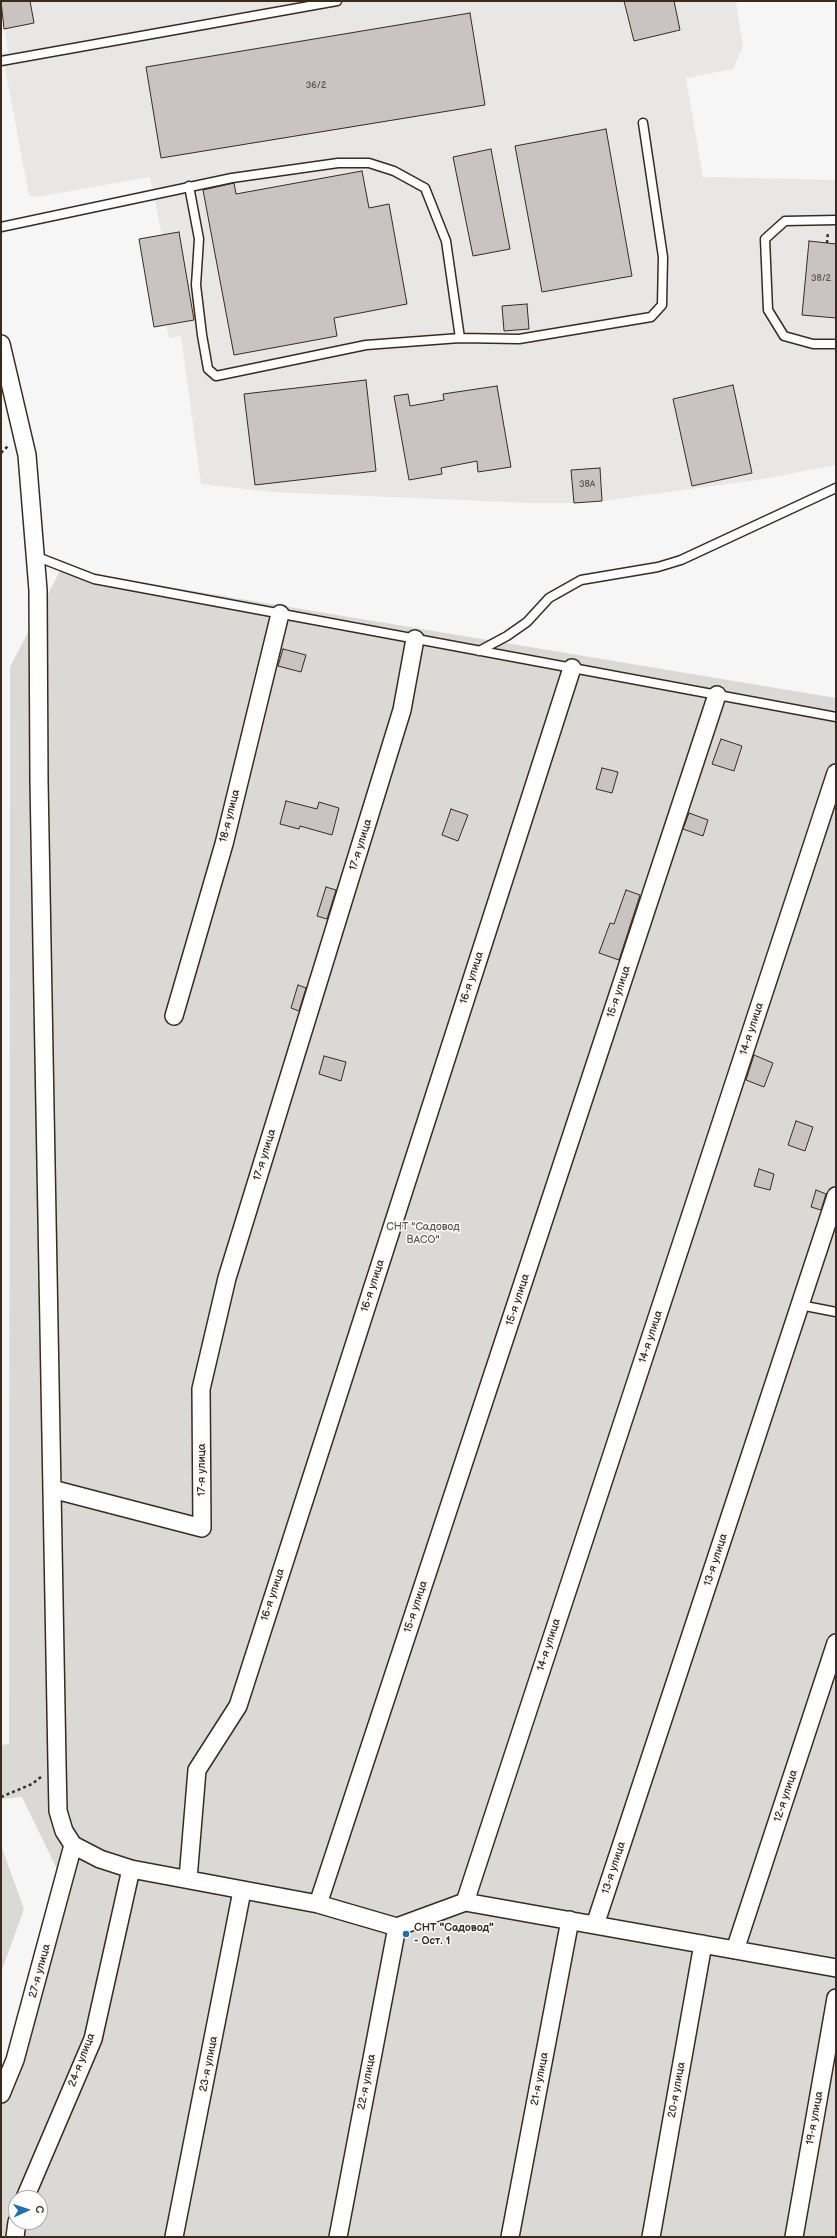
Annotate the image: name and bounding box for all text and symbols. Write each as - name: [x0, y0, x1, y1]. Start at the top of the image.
- house number: 36/2: [306, 81, 326, 91]
- house number: 38/2: [811, 274, 831, 284]
- house number: 38А: [579, 480, 595, 490]
- street label: 18-я улица: [217, 788, 243, 844]
- street label: 17-я улица: [347, 818, 375, 872]
- street label: 16-я улица: [457, 950, 487, 1006]
- street label: 15-я улица: [604, 964, 634, 1020]
- street label: 14-я улица: [737, 1001, 767, 1057]
- street label: 17-я улица: [251, 1128, 279, 1182]
- park label: СНТ "Садовод ВАСО": [386, 1220, 460, 1246]
- street label: 16-я улица: [358, 1258, 388, 1314]
- street label: 15-я улица: [503, 1272, 533, 1328]
- street label: 14-я улица: [636, 1309, 666, 1365]
- street label: 17-я улица: [195, 1443, 209, 1497]
- street label: 13-я улица: [701, 1532, 731, 1588]
- street label: 16-я улица: [258, 1567, 288, 1623]
- street label: 15-я улица: [401, 1579, 431, 1635]
- street label: 14-я улица: [534, 1617, 564, 1673]
- street label: 12-я улица: [771, 1768, 801, 1824]
- street label: 13-я улица: [599, 1840, 629, 1896]
- place label: СНТ "Садовод" - Ост. 1: [414, 1921, 494, 1947]
- marker: СНТ "Садовод" - Ост. 1: [401, 1929, 411, 1939]
- street label: 27-я улица: [26, 1943, 54, 1999]
- street label: 24-я улица: [66, 2031, 98, 2089]
- street label: 23-я улица: [197, 2035, 221, 2093]
- street label: 21-я улица: [528, 2051, 552, 2107]
- street label: 22-я улица: [355, 2053, 379, 2111]
- street label: 20-я улица: [666, 2061, 688, 2119]
- street label: 19-я улица: [804, 2090, 826, 2146]
- north arrow: [8, 2190, 48, 2230]
- text: С: [33, 2205, 46, 2214]

